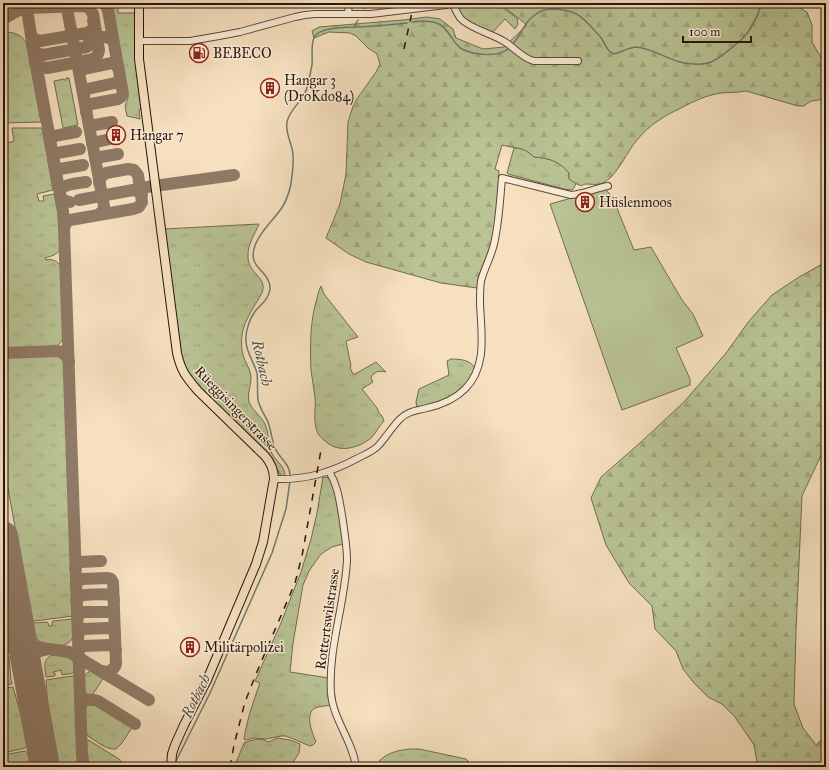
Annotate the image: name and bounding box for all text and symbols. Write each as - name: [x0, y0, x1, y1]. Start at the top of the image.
- scale bar: [683, 18, 751, 44]
- text: 100 m: [689, 25, 720, 39]
- fuel station icon: BEBECO: [188, 42, 210, 64]
- place label: BEBECO: [213, 45, 272, 62]
- place label: Hangar 3 (DroKdo84): [284, 72, 354, 106]
- building icon: Hangar 3 (DroKdo84): [259, 77, 281, 99]
- building icon: Hangar 7: [105, 124, 127, 146]
- place label: Hangar 7: [130, 127, 184, 144]
- building icon: Hüslenmoos: [574, 191, 596, 213]
- place label: Hüslenmoos: [599, 194, 672, 211]
- water label: Rotbach: [248, 337, 276, 389]
- street label: Rüeggisingerstrasse: [191, 362, 281, 454]
- street label: Rottertswilstrasse: [312, 567, 343, 671]
- building icon: Militärpolizei: [179, 636, 201, 658]
- place label: Militärpolizei: [204, 639, 284, 656]
- water label: Rotbach: [177, 670, 215, 722]

